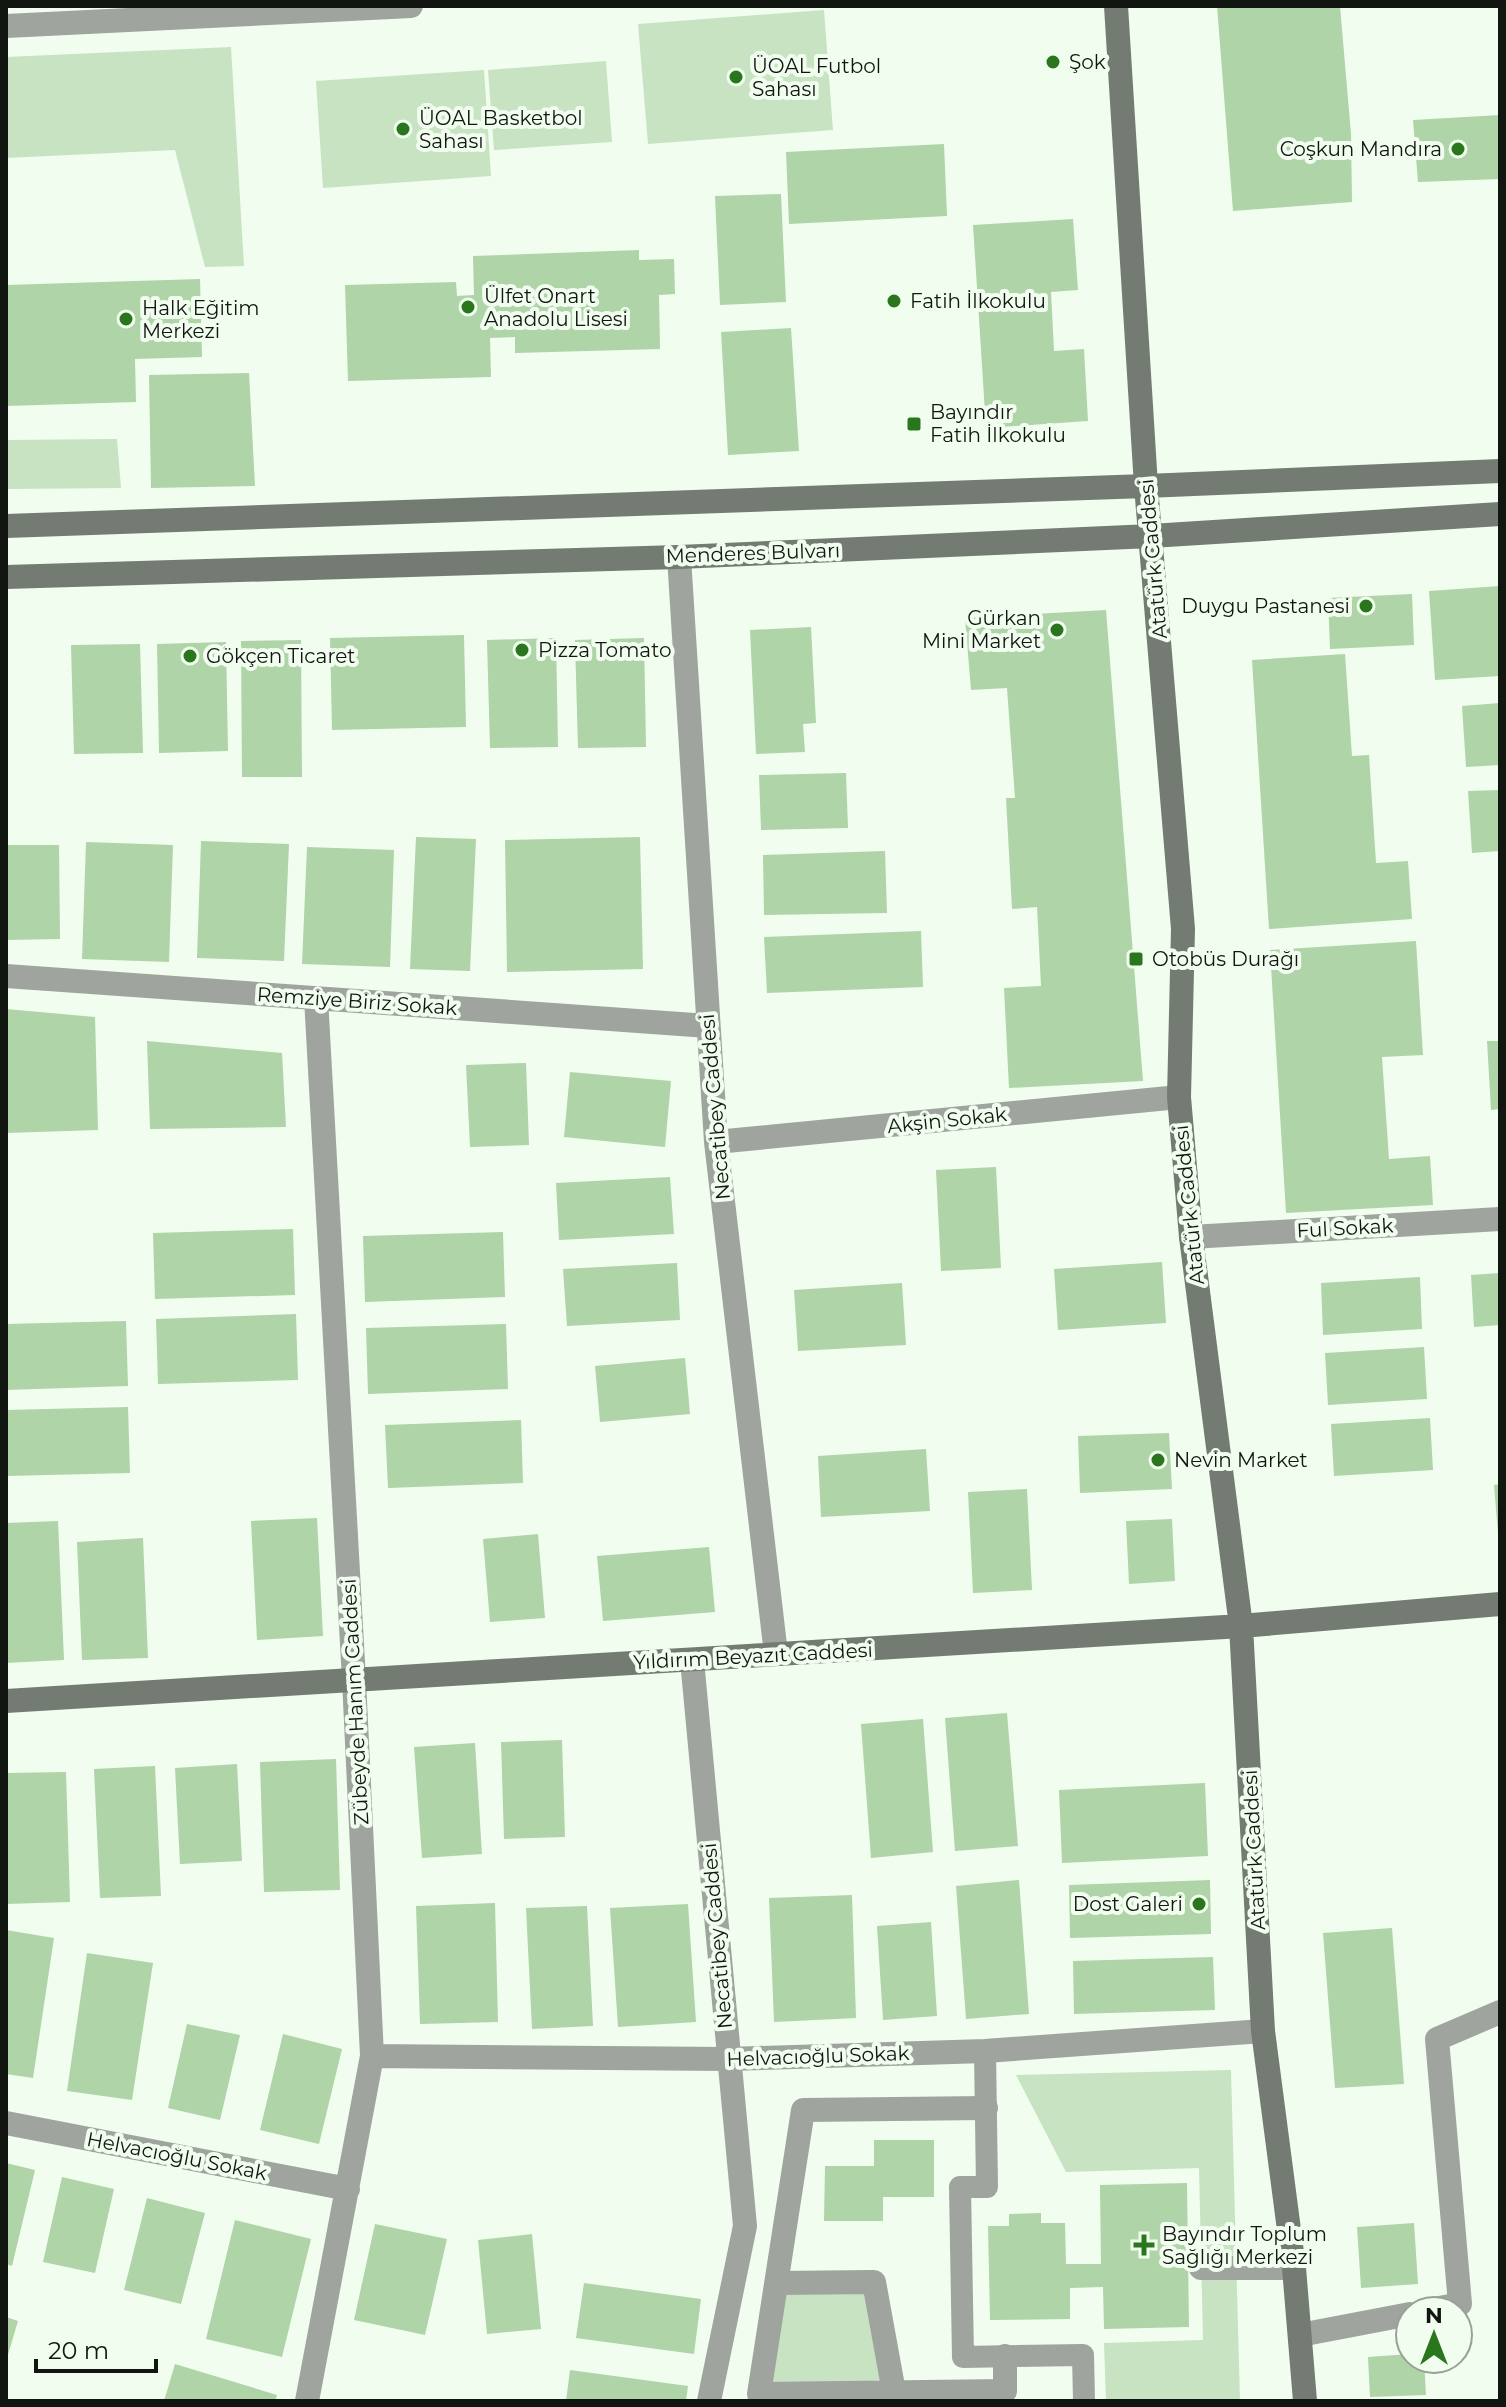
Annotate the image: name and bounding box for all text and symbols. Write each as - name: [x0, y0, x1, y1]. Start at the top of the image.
- place label: Şok: [1069, 50, 1106, 74]
- marker: Şok: [1044, 53, 1062, 71]
- place label: ÜOAL Futbol Sahası: [752, 54, 881, 101]
- marker: ÜOAL Futbol Sahası: [727, 68, 745, 86]
- place label: ÜOAL Basketbol Sahası: [419, 106, 583, 153]
- marker: ÜOAL Basketbol Sahası: [394, 120, 412, 138]
- place label: Coşkun Mandıra: [1280, 137, 1442, 161]
- marker: Coşkun Mandıra: [1449, 140, 1467, 158]
- place label: Ülfet Onart Anadolu Lisesi: [484, 284, 628, 331]
- place label: Fatih İlkokulu: [910, 289, 1046, 313]
- marker: Fatih İlkokulu: [885, 292, 903, 310]
- place label: Halk Eğitim Merkezi: [142, 296, 260, 343]
- marker: Ülfet Onart Anadolu Lisesi: [459, 298, 477, 316]
- marker: Halk Eğitim Merkezi: [117, 310, 135, 328]
- place label: Bayındır Fatih İlkokulu: [930, 400, 1066, 447]
- marker: Bayındır Fatih İlkokulu: [905, 415, 923, 433]
- street label: Atatürk Caddesi: [1134, 478, 1172, 640]
- street label: Menderes Bulvarı: [665, 538, 841, 568]
- place label: Duygu Pastanesi: [1181, 594, 1350, 618]
- marker: Duygu Pastanesi: [1357, 597, 1375, 615]
- place label: Gürkan Mini Market: [922, 606, 1041, 653]
- marker: Gürkan Mini Market: [1048, 621, 1066, 639]
- place label: Pizza Tomato: [538, 638, 671, 662]
- marker: Pizza Tomato: [513, 641, 531, 659]
- place label: Gökçen Ticaret: [206, 644, 355, 668]
- marker: Gökçen Ticaret: [181, 647, 199, 665]
- place label: Otobüs Durağı: [1152, 947, 1299, 971]
- marker: Otobüs Durağı: [1127, 950, 1145, 968]
- street label: Remziye Biriz Sokak: [256, 982, 458, 1020]
- street label: Necatibey Caddesi: [695, 1013, 735, 1201]
- street label: Akşin Sokak: [886, 1102, 1008, 1138]
- street label: Atatürk Caddesi: [1169, 1124, 1209, 1286]
- street label: Ful Sokak: [1296, 1213, 1394, 1243]
- place label: Nevin Market: [1174, 1448, 1308, 1472]
- marker: Nevin Market: [1149, 1451, 1167, 1469]
- street label: Zübeyde Hanım Caddesi: [337, 1578, 373, 1826]
- street label: Yıldırım Beyazıt Caddesi: [633, 1638, 873, 1674]
- street label: Atatürk Caddesi: [1238, 1769, 1270, 1931]
- street label: Necatibey Caddesi: [697, 1842, 737, 2030]
- place label: Dost Galeri: [1073, 1892, 1183, 1916]
- marker: Dost Galeri: [1190, 1895, 1208, 1913]
- street label: Helvacıoğlu Sokak: [726, 2041, 910, 2071]
- street label: Helvacıoğlu Sokak: [85, 2127, 269, 2185]
- place label: Bayındır Toplum Sağlığı Merkezi: [1162, 2222, 1327, 2269]
- marker: Bayındır Toplum Sağlığı Merkezi: [1133, 2234, 1155, 2256]
- north arrow: [1394, 2295, 1474, 2375]
- text: N: [1425, 2302, 1443, 2329]
- scale bar: [36, 2323, 156, 2373]
- text: 20 m: [48, 2336, 109, 2365]

